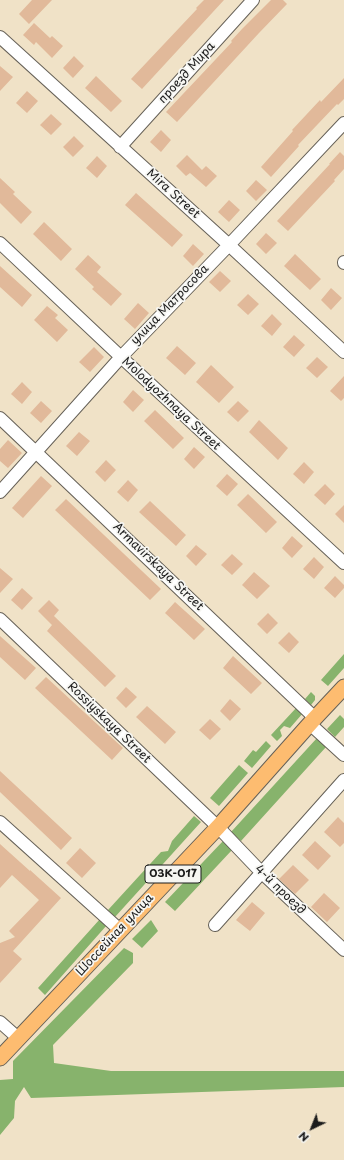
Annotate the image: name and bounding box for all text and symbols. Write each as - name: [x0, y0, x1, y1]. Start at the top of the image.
- street label: проезд Мира: [156, 39, 218, 107]
- street label: Mira Street: [143, 166, 203, 222]
- street label: улица Матросова: [128, 262, 212, 348]
- street label: Molodyozhnaya Street: [119, 355, 223, 453]
- street label: Armavirskaya Street: [110, 520, 206, 614]
- street label: Rossiyskaya Street: [64, 680, 154, 766]
- street label: 4-й проезд: [252, 862, 308, 918]
- road number: 03К-017: [145, 865, 201, 883]
- street label: Шоссейная улица: [73, 891, 157, 979]
- north arrow: [292, 1108, 332, 1148]
- text: N: [294, 1128, 312, 1146]

